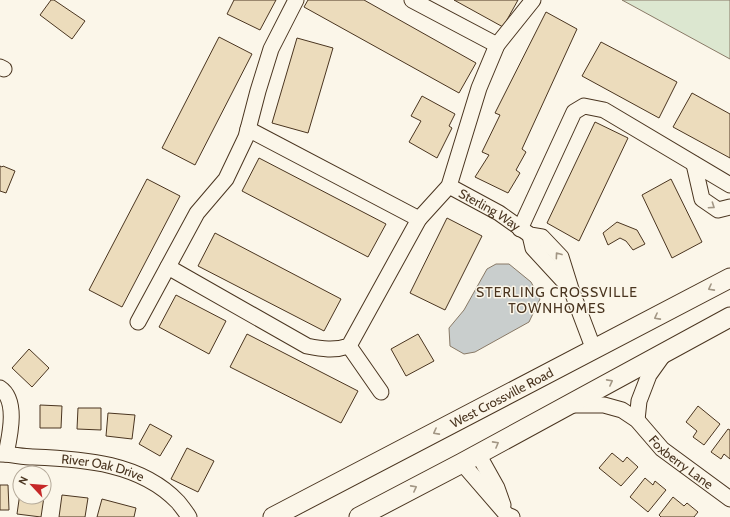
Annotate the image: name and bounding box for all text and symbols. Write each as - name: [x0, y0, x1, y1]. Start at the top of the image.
- street label: Sterling Way: [456, 185, 524, 234]
- one-way arrow: [707, 201, 714, 208]
- one-way arrow: [556, 253, 563, 260]
- district label: STERLING CROSSVILLE TOWNHOMES: [476, 283, 638, 317]
- one-way arrow: [708, 284, 715, 291]
- one-way arrow: [654, 312, 661, 319]
- street label: West Crossville Road: [447, 364, 556, 431]
- one-way arrow: [606, 380, 613, 387]
- one-way arrow: [432, 428, 440, 435]
- street label: Foxberry Lane: [646, 432, 717, 492]
- one-way arrow: [492, 442, 499, 449]
- street label: River Oak Drive: [61, 451, 147, 485]
- north arrow: [12, 465, 52, 505]
- text: N: [15, 474, 31, 487]
- one-way arrow: [410, 485, 417, 493]

